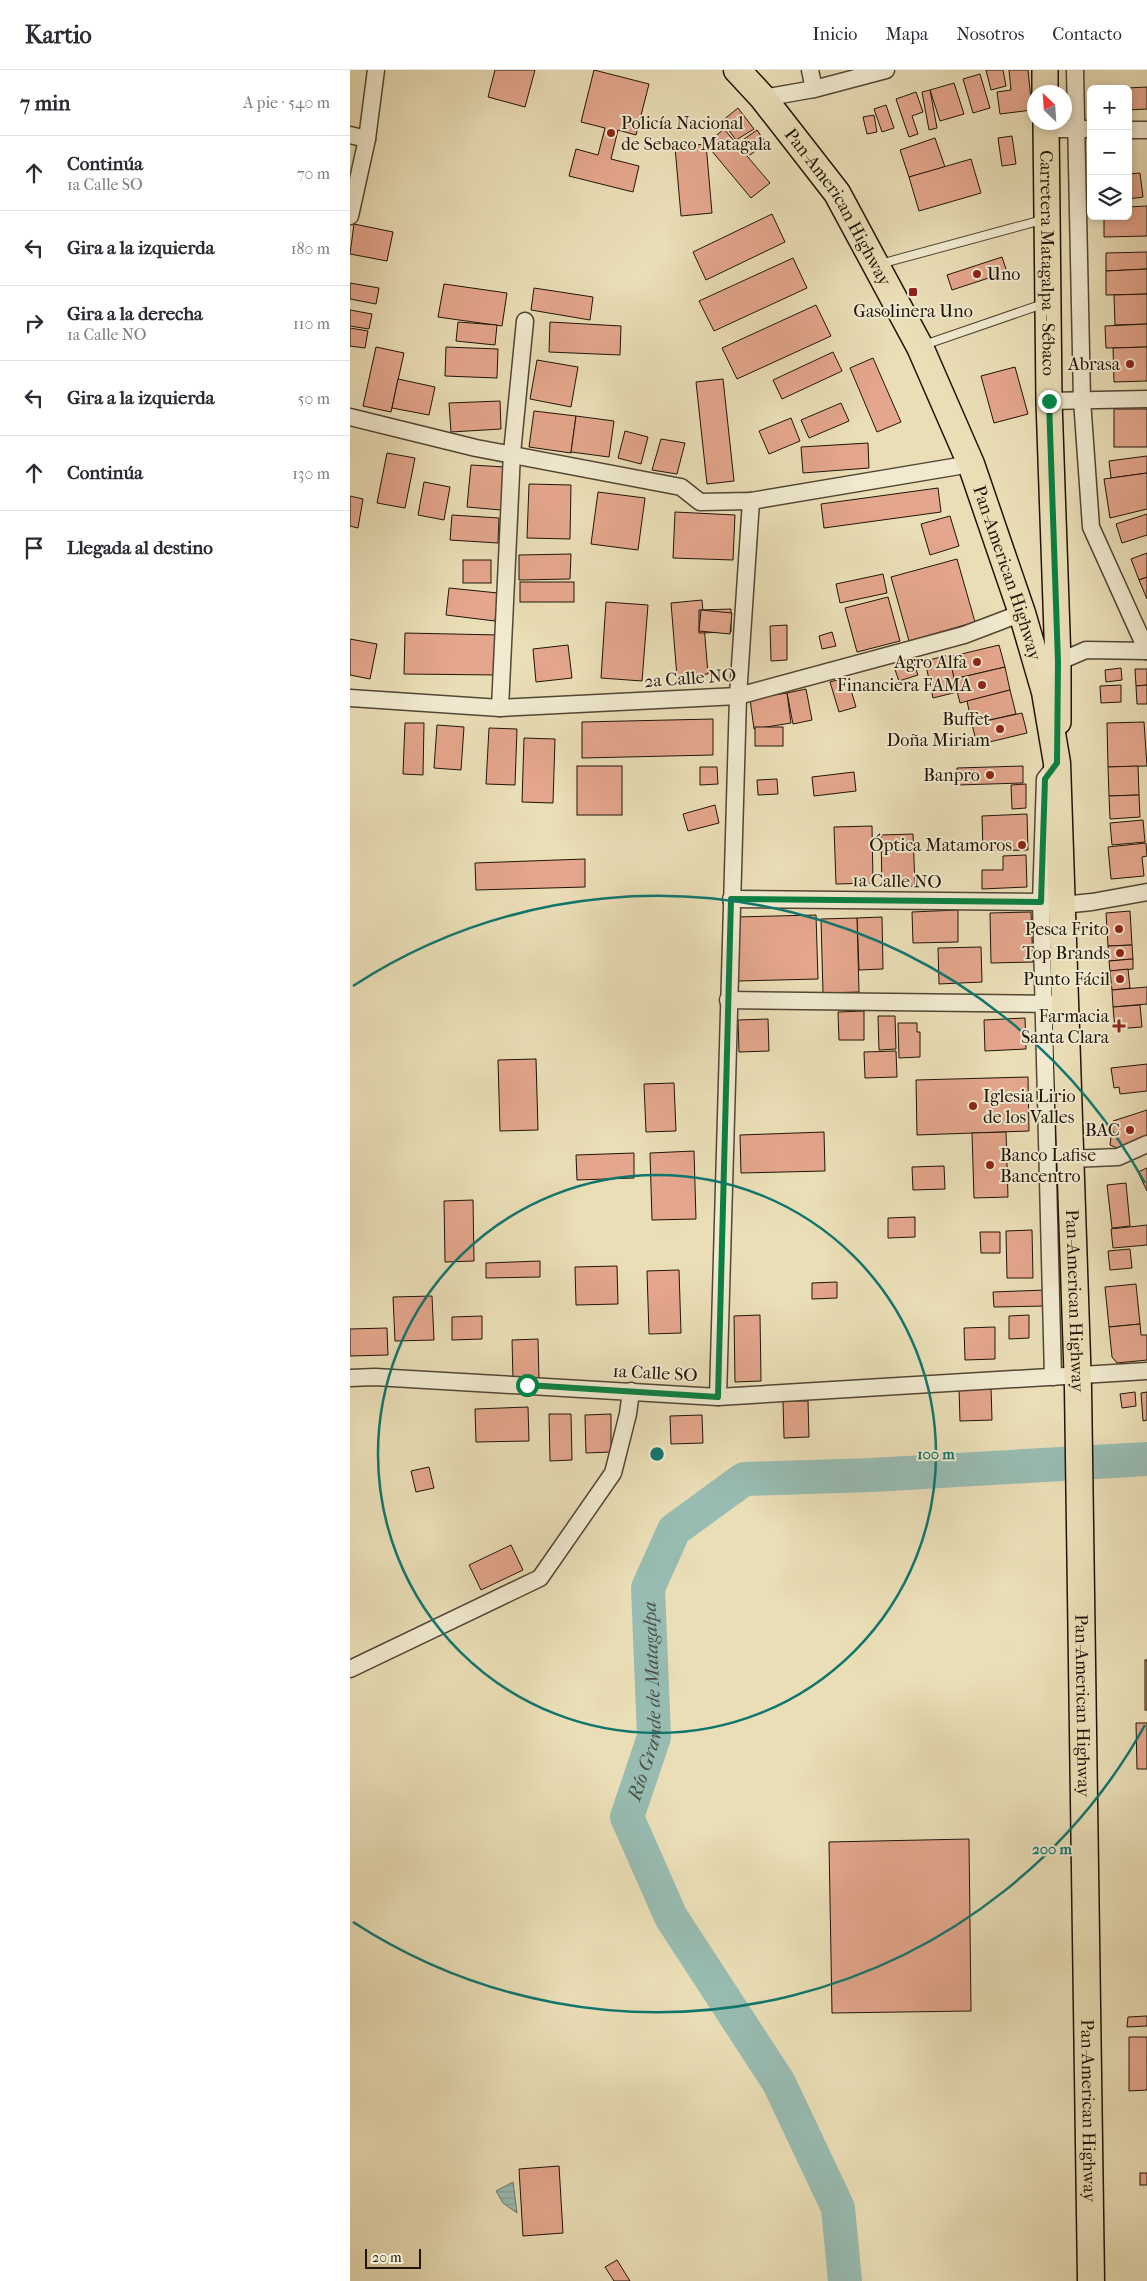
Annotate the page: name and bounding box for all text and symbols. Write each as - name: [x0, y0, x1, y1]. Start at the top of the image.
- text: Kartio: [25, 21, 92, 49]
- text: Inicio: [813, 24, 858, 45]
- text: Mapa: [886, 24, 928, 45]
- text: Nosotros: [956, 24, 1024, 45]
- text: Contacto: [1052, 24, 1122, 45]
- north arrow: [1027, 85, 1072, 130]
- map controls: [1087, 85, 1132, 220]
- button: +: [1087, 85, 1132, 130]
- text: 7 min: [20, 91, 71, 115]
- text: A pie · 540 m: [243, 93, 330, 112]
- place label: Policía Nacional de Sebaco Matagala: [621, 113, 772, 155]
- street label: Pan-American Highway: [780, 125, 896, 291]
- marker: Policía Nacional de Sebaco Matagala: [605, 127, 617, 139]
- button: −: [1087, 130, 1132, 175]
- street label: Carretera Matagalpa - Sébaco: [1035, 150, 1059, 376]
- text: Continúa: [67, 153, 143, 175]
- icon: ahead: [20, 159, 48, 187]
- text: 70 m: [297, 164, 330, 183]
- text: 1a Calle SO: [67, 175, 143, 194]
- button: layers: [1087, 175, 1132, 220]
- icon: left: [20, 234, 48, 262]
- text: Gira a la izquierda: [67, 237, 214, 259]
- text: 180 m: [291, 239, 330, 258]
- place label: Uno: [987, 264, 1020, 285]
- marker: Uno: [971, 268, 983, 280]
- marker: Gasolinera Uno: [907, 286, 919, 298]
- place label: Gasolinera Uno: [853, 301, 973, 322]
- text: Gira a la derecha: [67, 303, 203, 325]
- icon: right: [20, 309, 48, 337]
- text: 110 m: [293, 314, 330, 333]
- text: 1a Calle NO: [67, 325, 146, 344]
- place label: Abrasa: [1067, 354, 1121, 375]
- marker: Abrasa: [1124, 358, 1136, 370]
- icon: left: [20, 384, 48, 412]
- text: Gira a la izquierda: [67, 387, 214, 409]
- text: 50 m: [298, 389, 330, 408]
- route end: [1038, 390, 1061, 413]
- icon: ahead: [20, 459, 48, 487]
- text: Continúa: [67, 462, 143, 484]
- text: 130 m: [292, 464, 330, 483]
- street label: Pan-American Highway: [968, 483, 1046, 664]
- icon: arrive: [20, 534, 48, 562]
- text: Llegada al destino: [67, 537, 213, 559]
- place label: Agro Alfa: [893, 652, 968, 673]
- marker: Agro Alfa: [971, 656, 983, 668]
- street label: 2a Calle NO: [643, 665, 737, 692]
- place label: Financiera FAMA: [837, 675, 972, 696]
- marker: Financiera FAMA: [976, 679, 988, 691]
- place label: Buffet Doña Miriam: [887, 709, 991, 751]
- marker: Buffet Doña Miriam: [994, 723, 1006, 735]
- place label: Banpro: [923, 765, 980, 786]
- marker: Banpro: [984, 769, 996, 781]
- place label: Óptica Matamoros: [869, 833, 1012, 856]
- marker: Óptica Matamoros: [1016, 839, 1028, 851]
- street label: 1a Calle NO: [852, 870, 942, 893]
- place label: Pesca Frito: [1025, 919, 1109, 940]
- marker: Pesca Frito: [1113, 923, 1125, 935]
- place label: Top Brands: [1022, 943, 1110, 964]
- marker: Top Brands: [1114, 947, 1126, 959]
- place label: Punto Fácil: [1023, 969, 1110, 990]
- marker: Punto Fácil: [1114, 973, 1126, 985]
- place label: Farmacia Santa Clara: [1021, 1006, 1110, 1048]
- marker: Farmacia Santa Clara: [1113, 1020, 1125, 1032]
- place label: Iglesia Lirio de los Valles: [983, 1086, 1076, 1128]
- marker: Iglesia Lirio de los Valles: [967, 1100, 979, 1112]
- place label: BAC: [1085, 1120, 1120, 1141]
- marker: BAC: [1124, 1124, 1136, 1136]
- place label: Banco Lafise Bancentro: [1000, 1145, 1096, 1187]
- marker: Banco Lafise Bancentro: [984, 1159, 996, 1171]
- street label: Pan-American Highway: [1061, 1209, 1088, 1394]
- street label: 1a Calle SO: [612, 1361, 698, 1386]
- route start: [516, 1374, 539, 1397]
- centre of rings: [648, 1445, 666, 1463]
- text: 100 m: [917, 1445, 955, 1463]
- water label: Río Grande de Matagalpa: [623, 1601, 666, 1805]
- street label: Pan-American Highway: [1070, 1614, 1094, 1799]
- text: 200 m: [1032, 1840, 1072, 1858]
- street label: Pan-American Highway: [1076, 2019, 1100, 2204]
- scale bar: [365, 2246, 421, 2269]
- text: 20 m: [372, 2249, 402, 2266]

